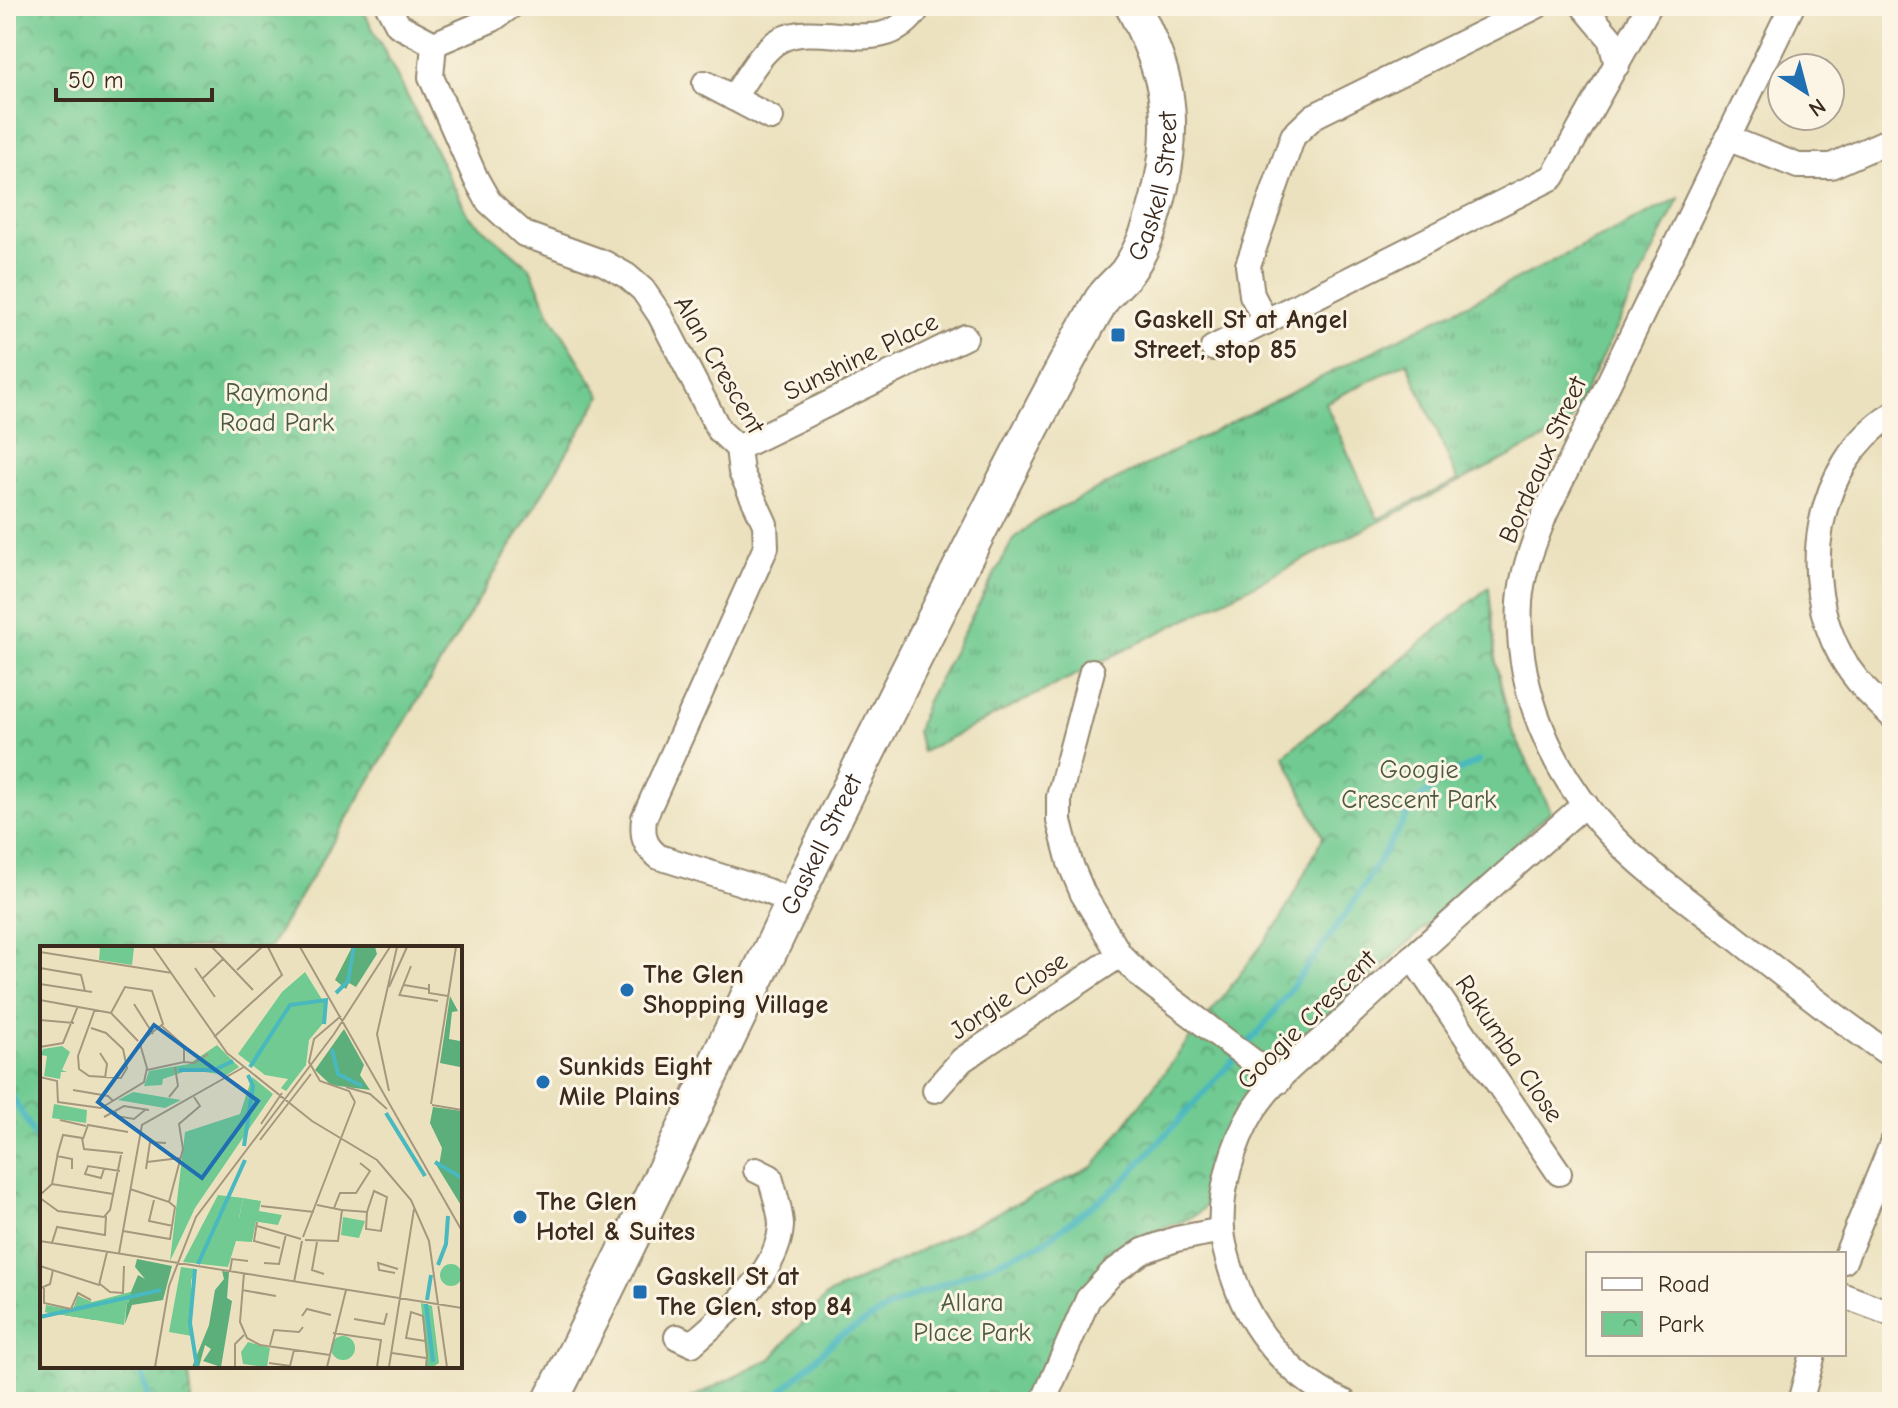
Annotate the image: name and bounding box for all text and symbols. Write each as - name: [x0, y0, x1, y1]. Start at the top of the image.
- scale bar: [56, 52, 212, 102]
- north arrow: [1766, 52, 1846, 132]
- text: 50 m: [68, 66, 124, 94]
- text: N: [1804, 93, 1831, 122]
- street label: Gaskell Street: [1122, 109, 1183, 266]
- street label: Alan Crescent: [667, 291, 771, 441]
- place label: Gaskell St at Angel Street, stop 85: [1134, 305, 1348, 365]
- street label: Sunshine Place: [779, 307, 943, 407]
- marker: Gaskell St at Angel Street, stop 85: [1109, 326, 1127, 344]
- street label: Bordeaux Street: [1493, 371, 1594, 548]
- park label: Raymond Road Park: [220, 378, 335, 438]
- park label: Googie Crescent Park: [1341, 755, 1497, 815]
- street label: Gaskell Street: [774, 768, 870, 920]
- street label: Googie Crescent: [1231, 943, 1384, 1096]
- inset map: [40, 946, 462, 1368]
- street label: Jorgie Close: [944, 946, 1074, 1046]
- place label: The Glen Shopping Village: [643, 960, 828, 1020]
- street label: Rakumba Close: [1449, 970, 1569, 1128]
- marker: The Glen Shopping Village: [618, 981, 636, 999]
- place label: Sunkids Eight Mile Plains: [559, 1052, 712, 1112]
- marker: Sunkids Eight Mile Plains: [534, 1073, 552, 1091]
- place label: The Glen Hotel & Suites: [536, 1187, 695, 1247]
- marker: The Glen Hotel & Suites: [511, 1208, 529, 1226]
- legend: [1586, 1252, 1846, 1356]
- place label: Gaskell St at The Glen, stop 84: [656, 1262, 852, 1322]
- text: Road: [1658, 1270, 1710, 1298]
- marker: Gaskell St at The Glen, stop 84: [631, 1283, 649, 1301]
- park label: Allara Place Park: [913, 1288, 1031, 1348]
- text: Park: [1658, 1310, 1704, 1338]

